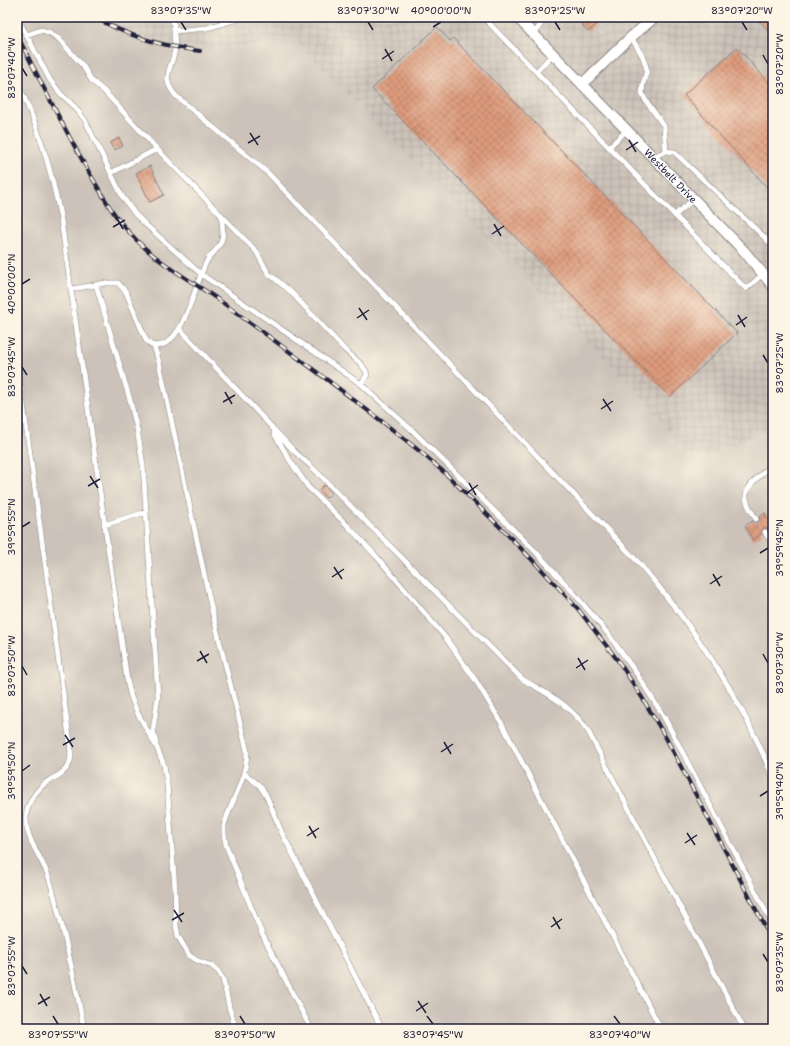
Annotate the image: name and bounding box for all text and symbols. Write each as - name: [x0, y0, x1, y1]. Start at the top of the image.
- text: 83°07'35"W: [151, 4, 212, 17]
- text: 83°07'30"W: [337, 4, 399, 17]
- text: 40°00'00"N: [411, 4, 471, 17]
- text: 83°07'25"W: [525, 4, 586, 17]
- text: 83°07'20"W: [711, 4, 773, 17]
- text: 83°07'20"W: [773, 33, 786, 95]
- text: 83°07'40"W: [5, 37, 18, 99]
- street label: Westbelt Drive: [641, 146, 700, 206]
- text: 40°00'00"N: [5, 254, 18, 314]
- text: 83°07'25"W: [773, 332, 786, 393]
- text: 83°07'45"W: [5, 336, 18, 397]
- text: 39°59'55"N: [5, 498, 18, 556]
- text: 39°59'45"N: [773, 519, 786, 577]
- text: 83°07'30"W: [773, 632, 786, 694]
- text: 83°07'50"W: [5, 635, 18, 697]
- text: 39°59'50"N: [5, 742, 18, 800]
- text: 39°59'40"N: [773, 762, 786, 821]
- text: 83°07'35"W: [773, 931, 786, 992]
- text: 83°07'55"W: [5, 935, 18, 996]
- text: 83°07'55"W: [28, 1028, 89, 1041]
- text: 83°07'50"W: [214, 1028, 276, 1041]
- text: 83°07'45"W: [403, 1028, 464, 1041]
- text: 83°07'40"W: [589, 1028, 651, 1041]

